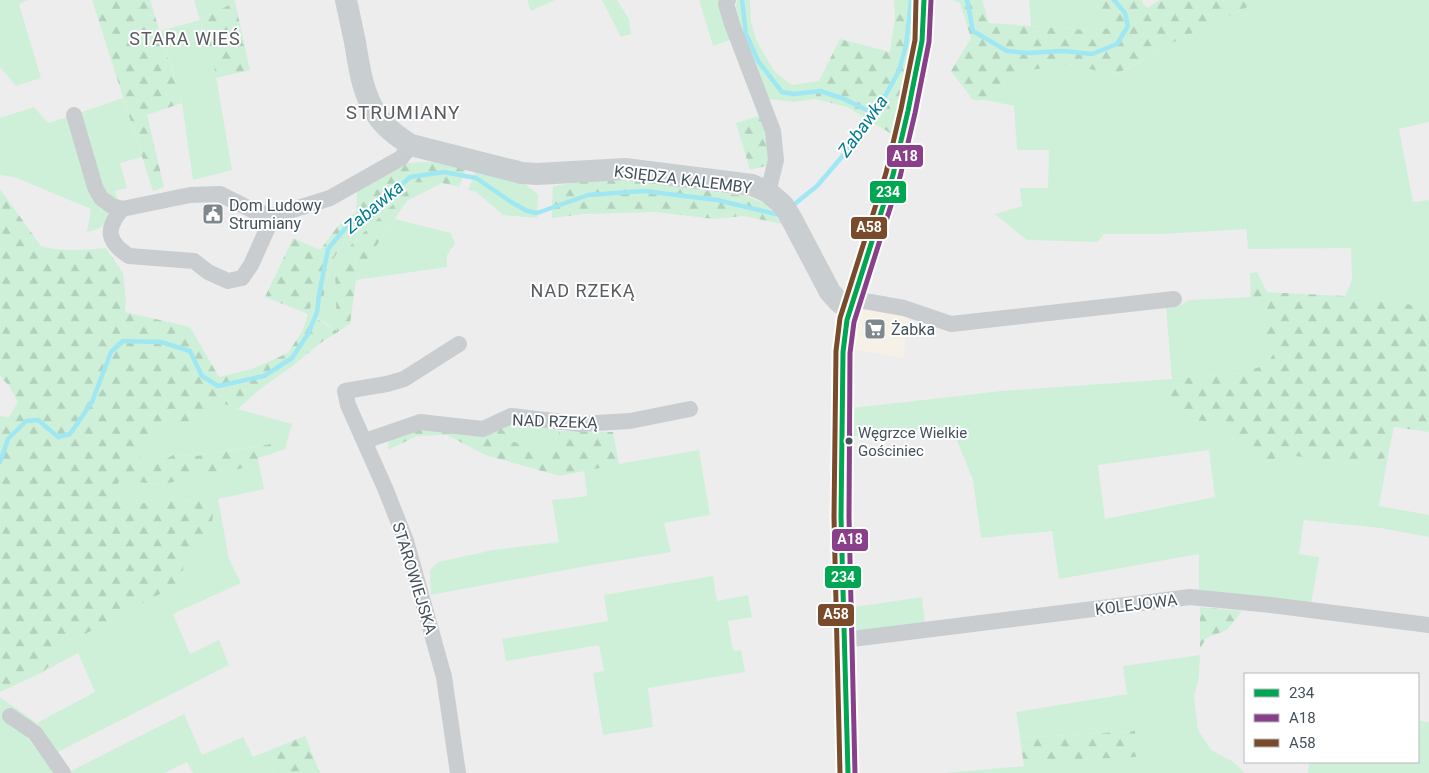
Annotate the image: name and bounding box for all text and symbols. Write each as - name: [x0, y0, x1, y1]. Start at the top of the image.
- district label: STARA WIEŚ: [129, 28, 241, 49]
- water label: Zabawka: [833, 91, 892, 161]
- district label: STRUMIANY: [346, 101, 460, 124]
- line badge: A18: [886, 144, 924, 168]
- text: A18: [892, 148, 918, 164]
- street label: KSIĘDZA KALEMBY: [613, 162, 753, 197]
- water label: Zabawka: [339, 176, 408, 238]
- line badge: 234: [869, 180, 907, 204]
- text: 234: [876, 184, 900, 200]
- place label: Dom Ludowy Strumiany: [229, 196, 322, 233]
- public building icon: Dom Ludowy Strumiany: [201, 202, 225, 226]
- line badge: A58: [850, 216, 888, 240]
- text: A58: [856, 219, 882, 235]
- district label: NAD RZEKĄ: [530, 280, 636, 301]
- supermarket icon: Żabka: [863, 317, 887, 341]
- place label: Żabka: [891, 320, 935, 339]
- street label: NAD RZEKĄ: [512, 411, 599, 433]
- place label: Węgrzce Wielkie Gościniec: [858, 424, 967, 460]
- marker: Węgrzce Wielkie Gościniec: [844, 436, 854, 446]
- street label: STAROWIEJSKA: [388, 520, 441, 637]
- line badge: A18: [831, 528, 869, 552]
- text: A18: [837, 531, 863, 547]
- line badge: 234: [824, 565, 862, 589]
- text: 234: [831, 569, 855, 585]
- street label: KOLEJOWA: [1094, 590, 1179, 619]
- line badge: A58: [817, 603, 855, 627]
- text: A58: [823, 606, 849, 622]
- legend: [1244, 673, 1419, 763]
- text: 234: [1289, 684, 1315, 702]
- text: A18: [1289, 709, 1316, 727]
- text: A58: [1289, 734, 1316, 752]

